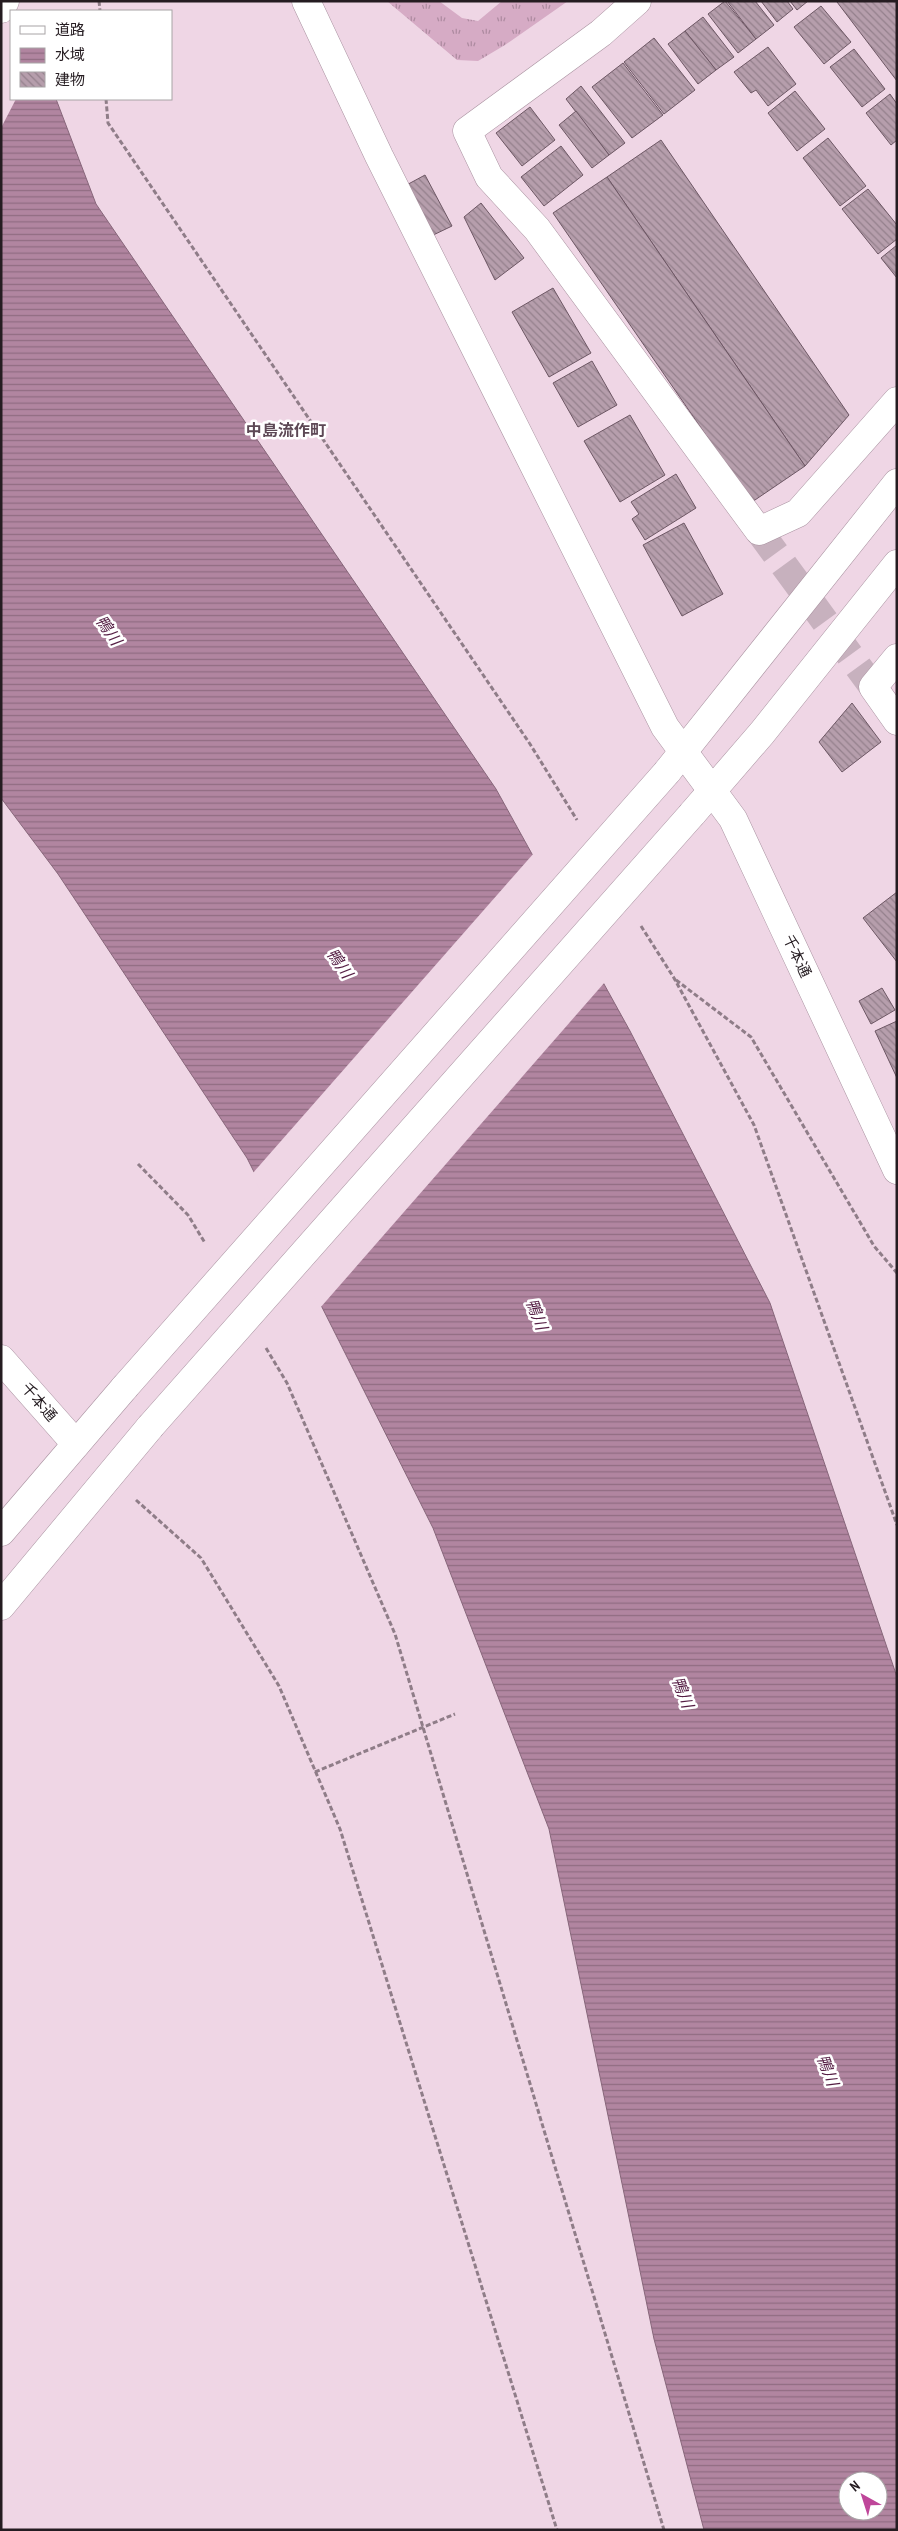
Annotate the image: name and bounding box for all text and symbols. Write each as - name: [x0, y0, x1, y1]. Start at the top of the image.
- legend: [10, 10, 172, 100]
- text: 道路: [55, 20, 85, 39]
- text: 水域: [55, 45, 85, 64]
- text: 建物: [55, 70, 85, 89]
- district label: 中島流作町: [246, 420, 326, 440]
- water label: 鴨川: [92, 611, 128, 650]
- street label: 千本通: [779, 931, 816, 980]
- water label: 鴨川: [323, 944, 359, 983]
- water label: 鴨川: [522, 1295, 553, 1334]
- street label: 千本通: [17, 1378, 61, 1425]
- water label: 鴨川: [668, 1673, 699, 1712]
- water label: 鴨川: [813, 2051, 844, 2090]
- north arrow: [838, 2471, 888, 2521]
- text: N: [846, 2477, 863, 2495]

